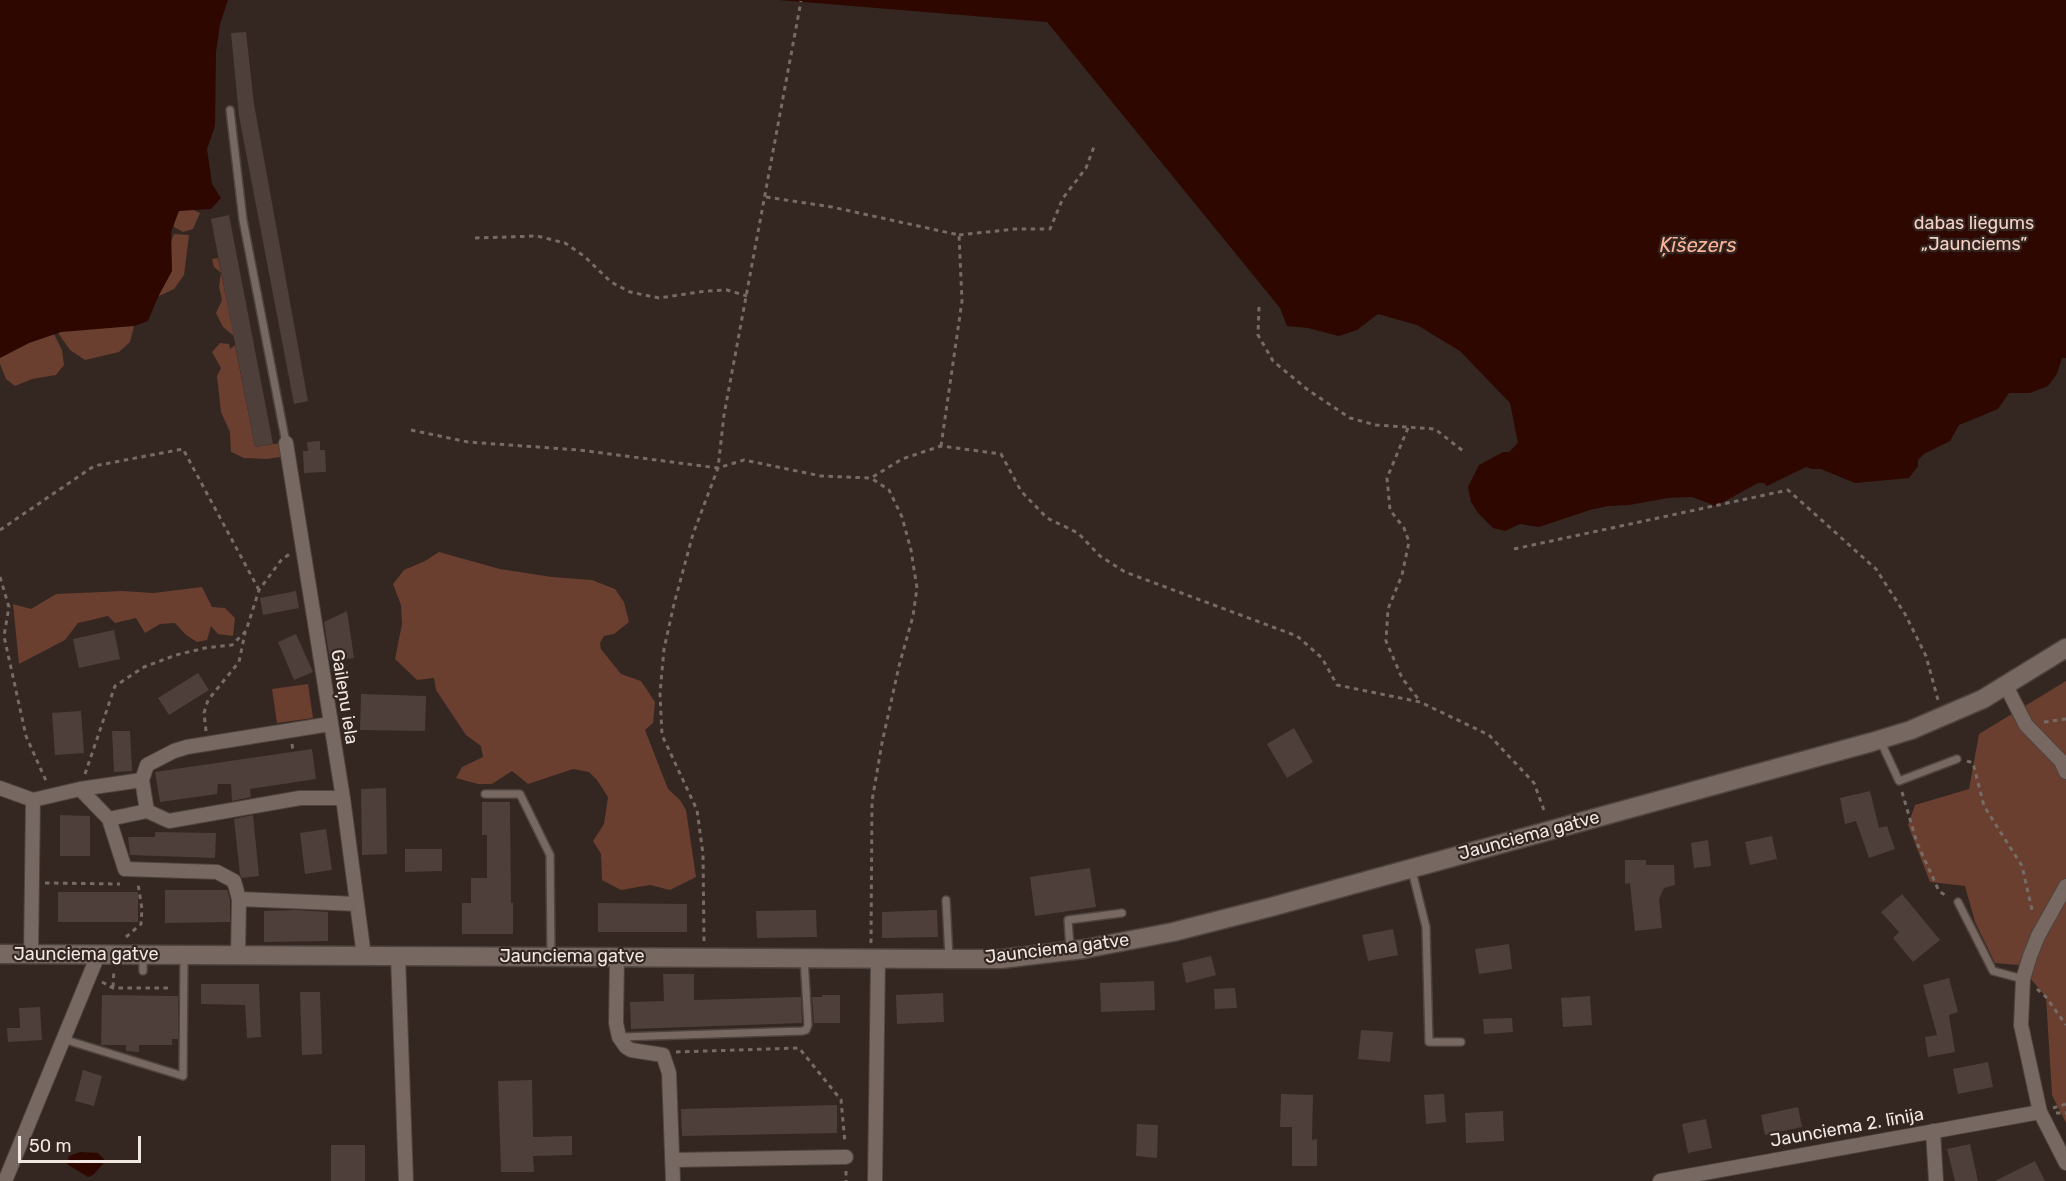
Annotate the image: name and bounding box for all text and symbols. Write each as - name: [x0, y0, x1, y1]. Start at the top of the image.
- park label: dabas liegums „Jaunciems”: [1914, 213, 2034, 256]
- water label: Ķīšezers: [1659, 234, 1737, 258]
- street label: Gaileņu iela: [326, 648, 362, 746]
- street label: Jaunciema gatve: [1456, 807, 1602, 865]
- street label: Jaunciema gatve: [984, 929, 1130, 969]
- street label: Jaunciema gatve: [13, 944, 159, 966]
- street label: Jaunciema gatve: [499, 946, 645, 968]
- street label: Jaunciema 2. līnija: [1768, 1104, 1926, 1152]
- scale bar: [21, 1124, 144, 1162]
- text: 50 m: [29, 1135, 72, 1157]

